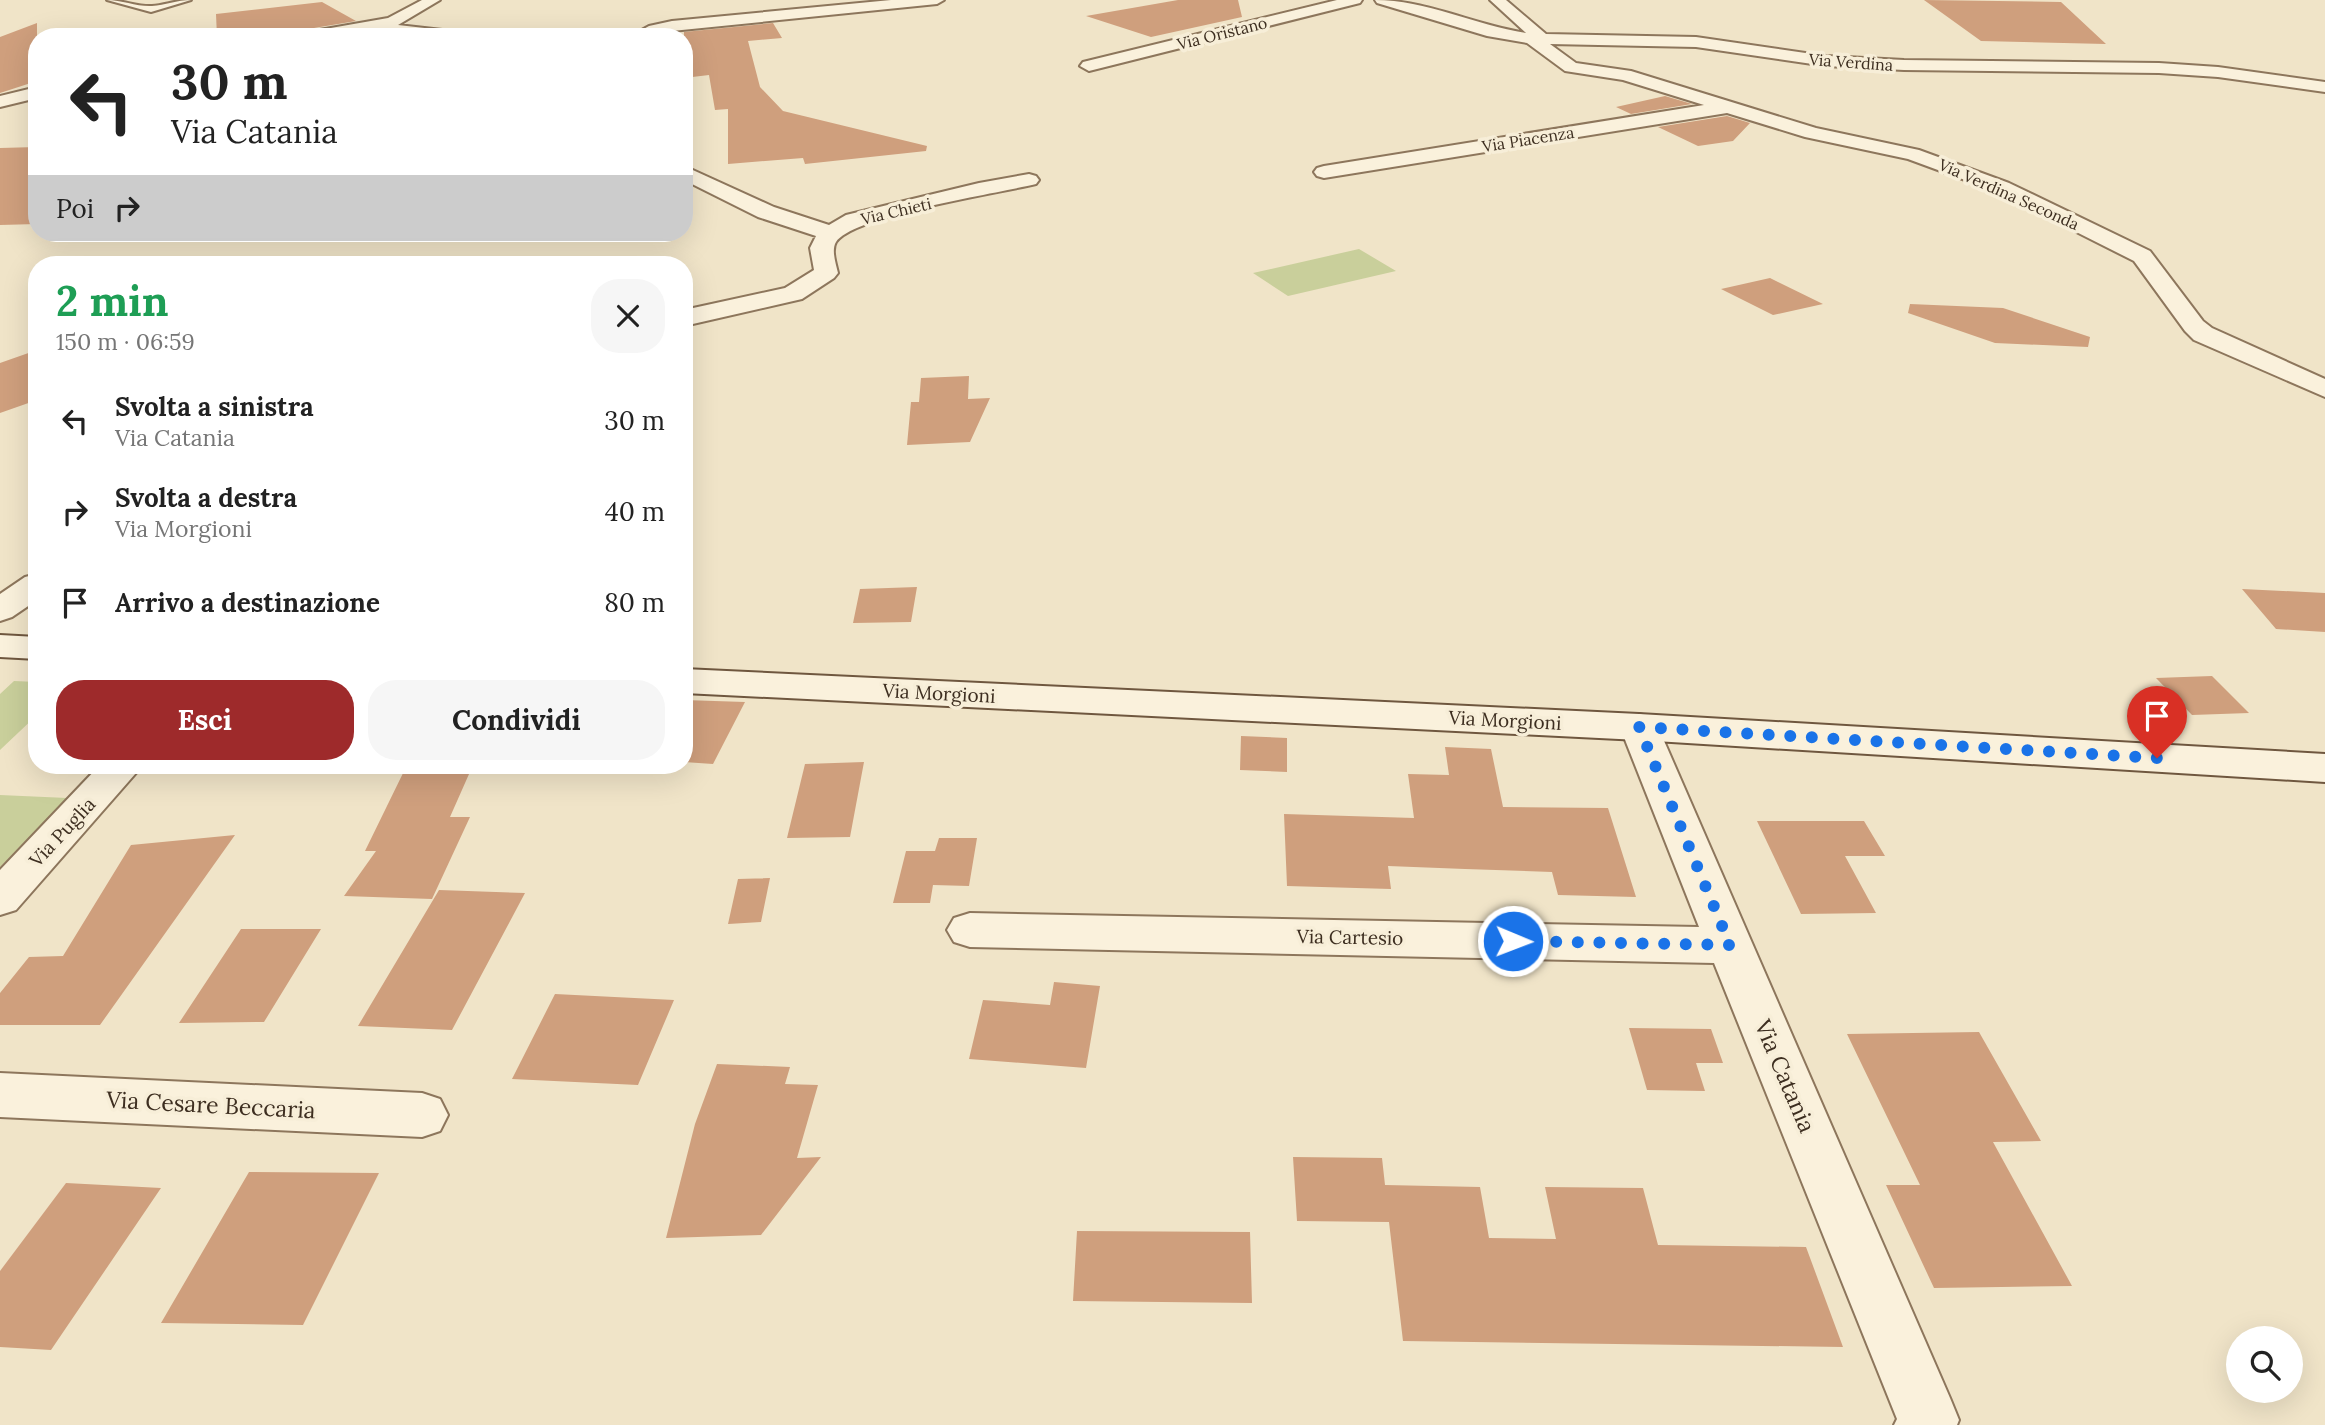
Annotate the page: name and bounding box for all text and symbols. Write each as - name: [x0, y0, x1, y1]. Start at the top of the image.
- street label: Via Oristano: [1174, 12, 1269, 54]
- street label: Via Verdina: [1807, 49, 1894, 75]
- text: 30 m: [171, 50, 288, 112]
- icon: left: [56, 56, 147, 147]
- text: Via Catania: [171, 111, 338, 152]
- street label: Via Piacenza: [1480, 122, 1575, 156]
- street label: Via Verdina Seconda: [1935, 154, 2082, 234]
- icon: right: [108, 189, 146, 227]
- text: Poi: [56, 192, 94, 225]
- street label: Via Chieti: [858, 193, 933, 229]
- text: 2 min: [56, 274, 169, 328]
- button: close: [591, 279, 665, 353]
- text: 150 m · 06:59: [56, 327, 195, 356]
- text: Svolta a sinistra: [115, 390, 314, 423]
- icon: left: [56, 402, 94, 440]
- text: 30 m: [604, 404, 665, 437]
- text: Via Catania: [115, 423, 235, 452]
- text: Svolta a destra: [115, 481, 297, 514]
- icon: right: [56, 493, 94, 531]
- text: 40 m: [605, 495, 665, 528]
- text: Via Morgioni: [115, 514, 252, 543]
- icon: arrive: [56, 584, 94, 622]
- text: Arrivo a destinazione: [115, 586, 380, 619]
- text: 80 m: [604, 586, 665, 619]
- street label: Via Morgioni: [881, 678, 996, 708]
- button: Esci: [56, 680, 354, 760]
- button: Condividi: [368, 680, 665, 760]
- pin: [2127, 686, 2187, 758]
- icon: arrive: [2138, 697, 2176, 735]
- street label: Via Morgioni: [1447, 705, 1562, 735]
- street label: Via Puglia: [23, 792, 100, 873]
- position arrow: [1476, 904, 1550, 978]
- street label: Via Cartesio: [1295, 924, 1404, 950]
- street label: Via Catania: [1748, 1014, 1822, 1137]
- street label: Via Cesare Beccaria: [105, 1084, 317, 1124]
- map controls: [2226, 1326, 2303, 1403]
- button: search: [2226, 1326, 2303, 1403]

